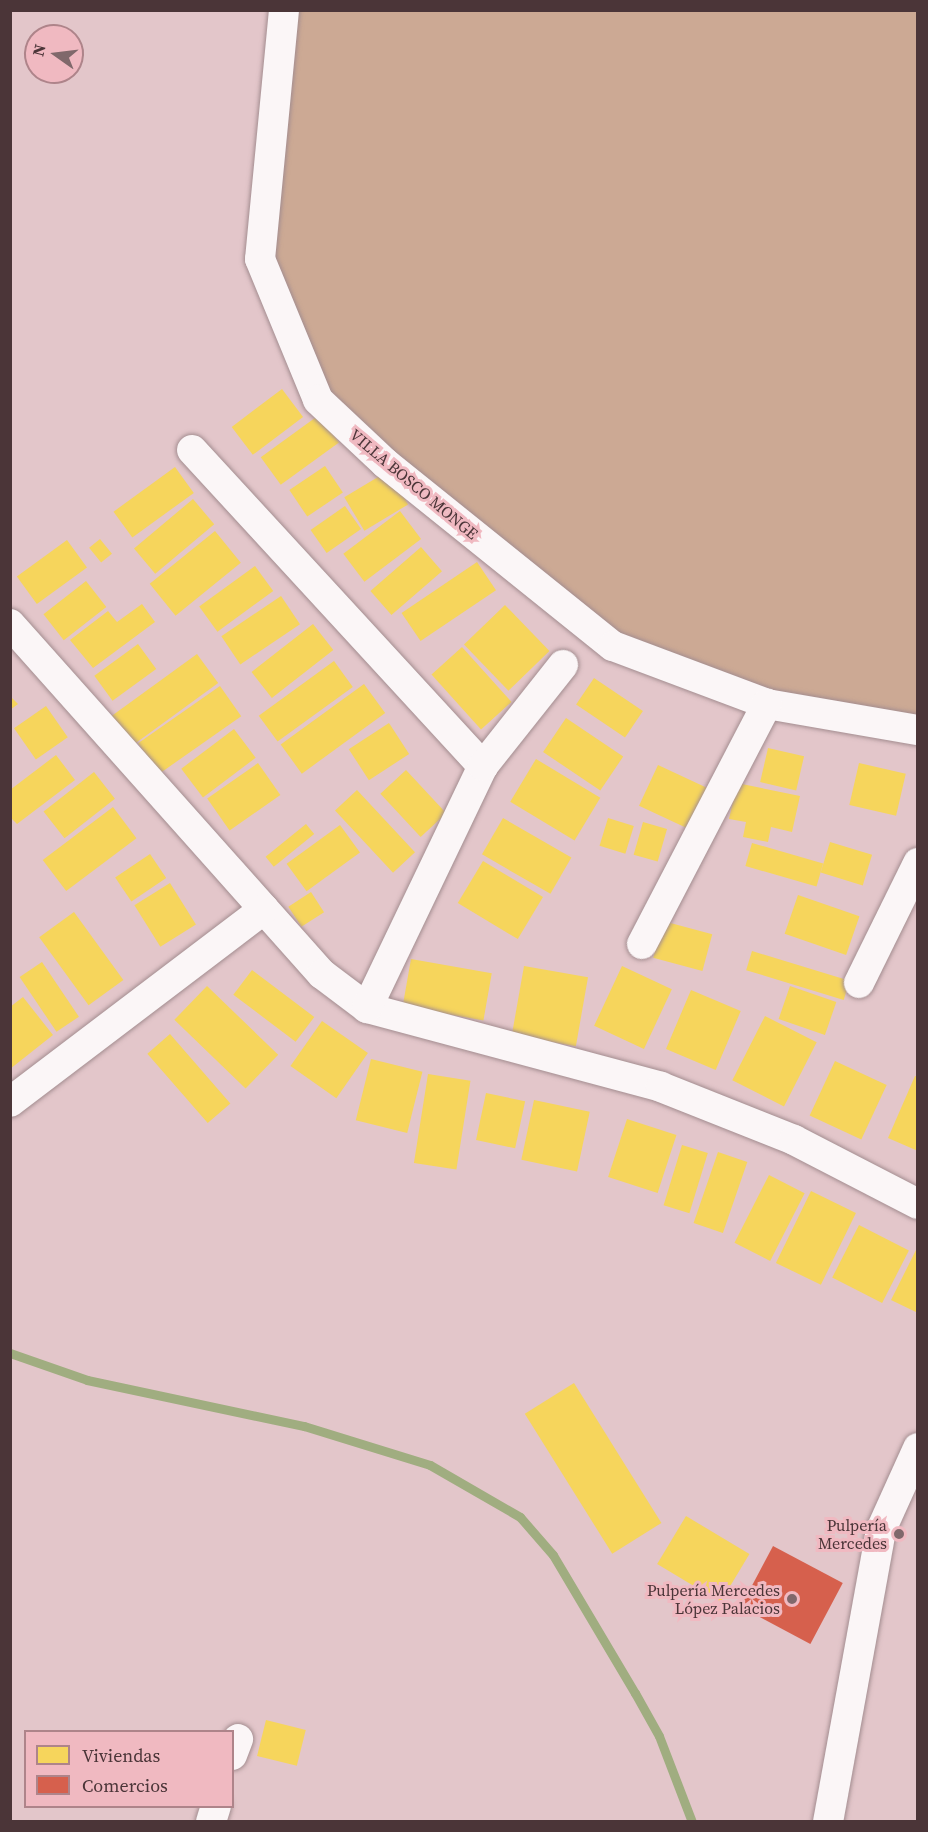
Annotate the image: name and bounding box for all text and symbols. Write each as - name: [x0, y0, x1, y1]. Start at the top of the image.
- north arrow: [24, 24, 84, 84]
- text: N: [26, 42, 51, 58]
- street label: VILLA BOSCO MONGE: [346, 425, 482, 543]
- place label: Pulpería Mercedes: [818, 1515, 887, 1553]
- marker: Pulpería Mercedes: [892, 1527, 906, 1541]
- place label: Pulpería Mercedes López Palacios: [647, 1580, 780, 1618]
- marker: Pulpería Mercedes López Palacios: [785, 1592, 799, 1606]
- legend: [24, 1730, 234, 1808]
- text: Viviendas: [82, 1743, 160, 1768]
- text: Comercios: [82, 1773, 168, 1798]

